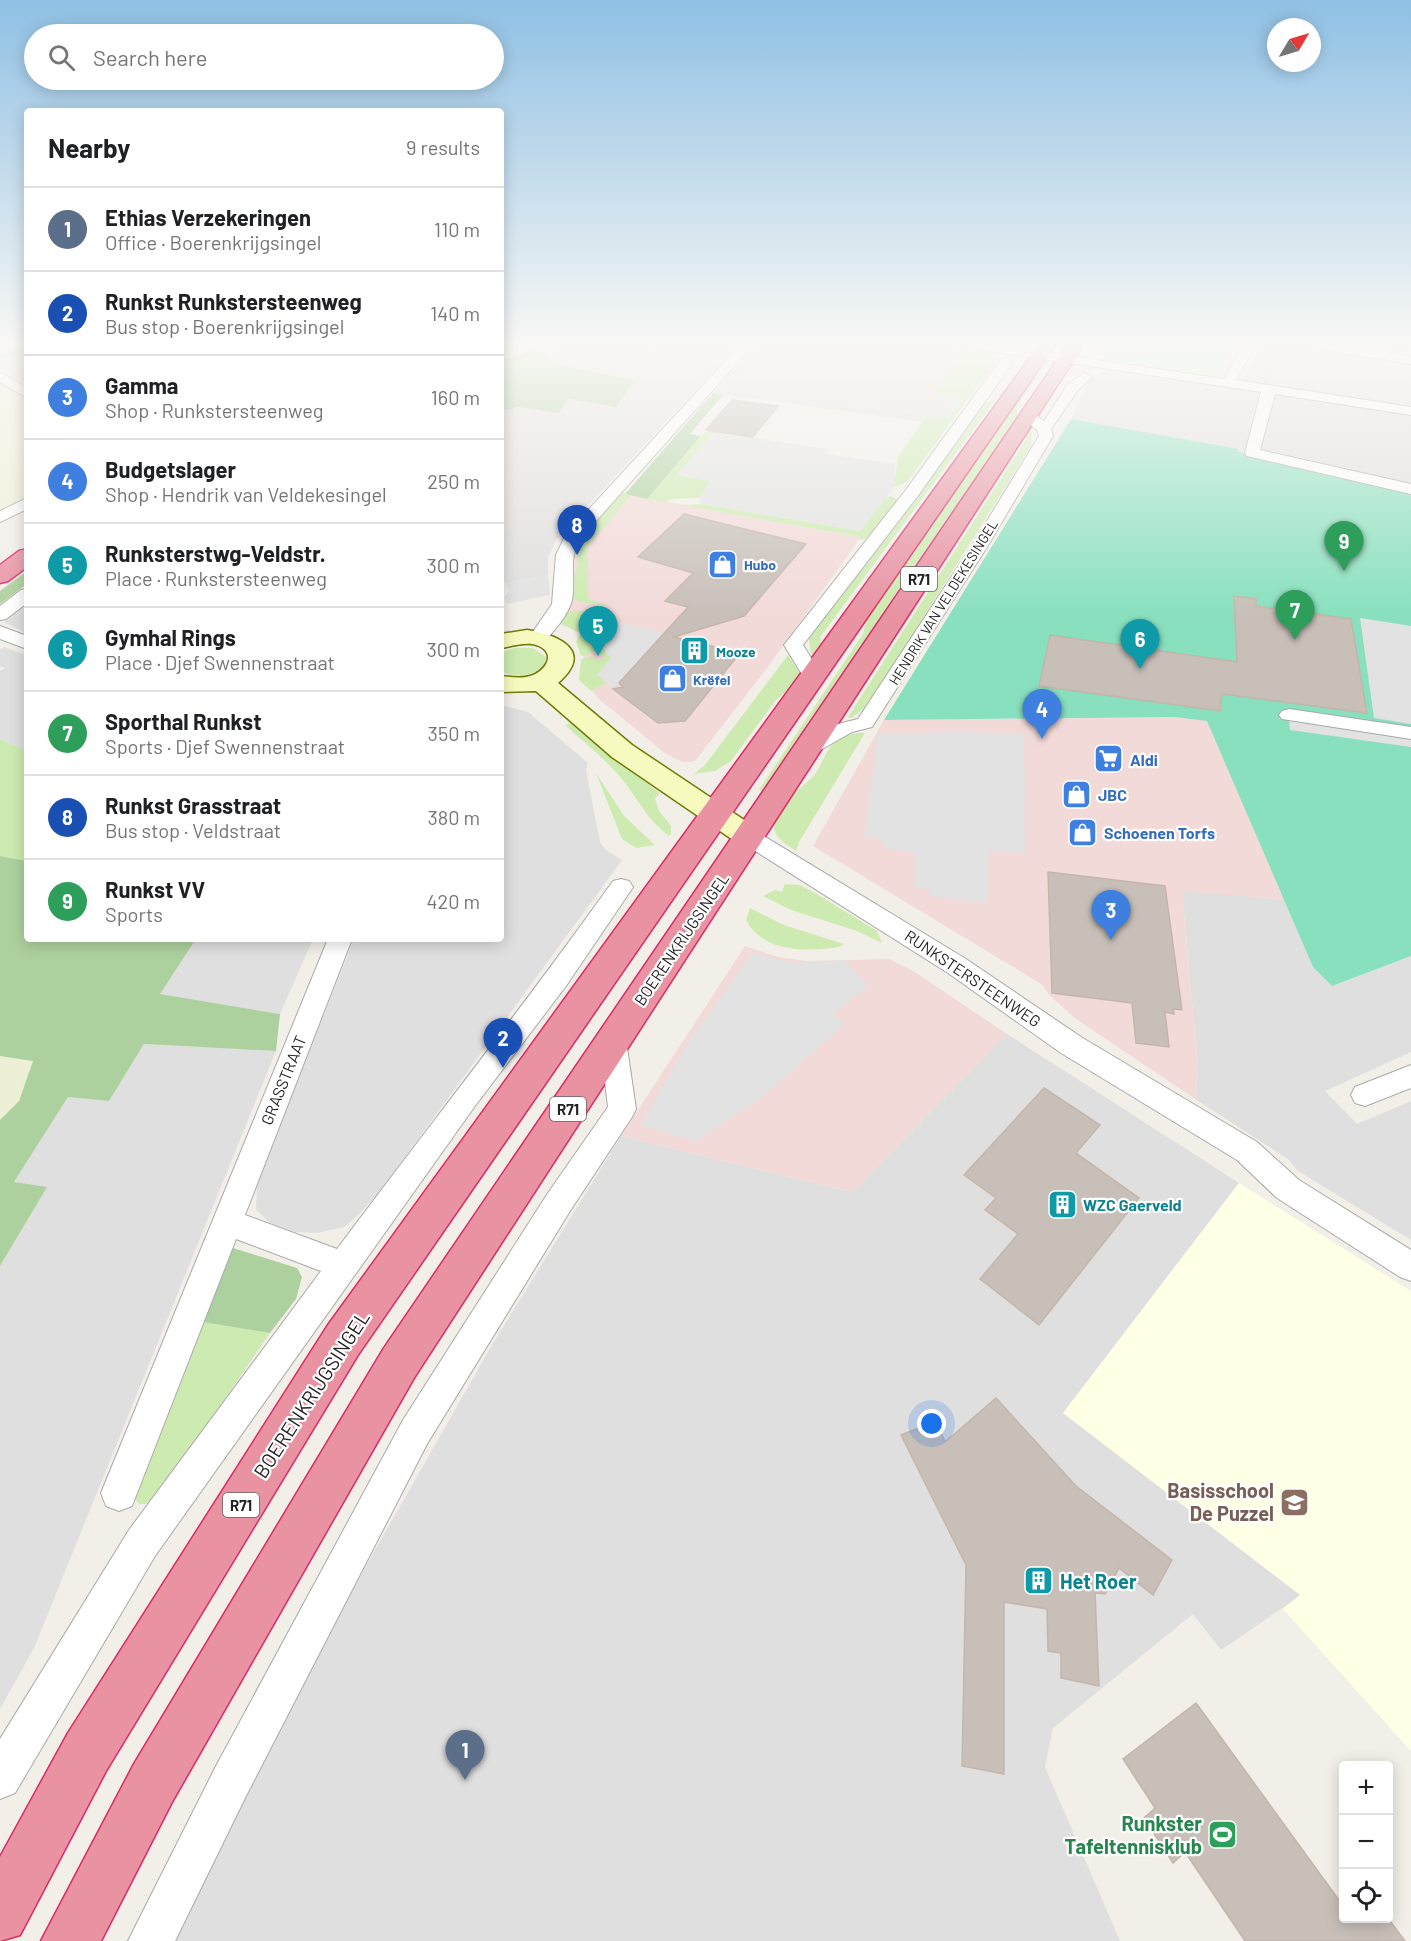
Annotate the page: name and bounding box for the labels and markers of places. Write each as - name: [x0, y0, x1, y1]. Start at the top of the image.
- pin: 8: [558, 506, 596, 555]
- pin: 9: [1324, 522, 1364, 571]
- shop icon: Hubo: [707, 548, 739, 580]
- place label: Hubo: [744, 556, 776, 573]
- pin: 7: [1276, 590, 1314, 640]
- pin: 5: [578, 606, 618, 656]
- pin: 6: [1120, 620, 1160, 669]
- building icon: Mooze: [679, 635, 711, 667]
- place label: Mooze: [716, 643, 756, 660]
- shop icon: Krëfel: [656, 663, 688, 695]
- place label: Krëfel: [693, 671, 730, 688]
- pin: 4: [1022, 690, 1062, 739]
- supermarket icon: Aldi: [1093, 743, 1125, 775]
- place label: Aldi: [1130, 750, 1158, 769]
- shop icon: JBC: [1061, 778, 1093, 810]
- place label: JBC: [1098, 785, 1127, 804]
- shop icon: Schoenen Torfs: [1067, 816, 1099, 848]
- place label: Schoenen Torfs: [1104, 823, 1215, 842]
- pin: 3: [1092, 890, 1130, 940]
- pin: 2: [484, 1018, 522, 1068]
- building icon: WZC Gaerveld: [1046, 1188, 1078, 1220]
- place label: WZC Gaerveld: [1083, 1195, 1182, 1214]
- place label: Basisschool De Puzzel: [1167, 1478, 1274, 1525]
- school or university icon: Basisschool De Puzzel: [1279, 1486, 1311, 1518]
- building icon: Het Roer: [1023, 1565, 1055, 1597]
- place label: Het Roer: [1060, 1569, 1137, 1593]
- pin: 1: [446, 1730, 484, 1780]
- place label: Runkster Tafeltennisklub: [1065, 1811, 1202, 1858]
- sports icon: Runkster Tafeltennisklub: [1207, 1819, 1239, 1851]

